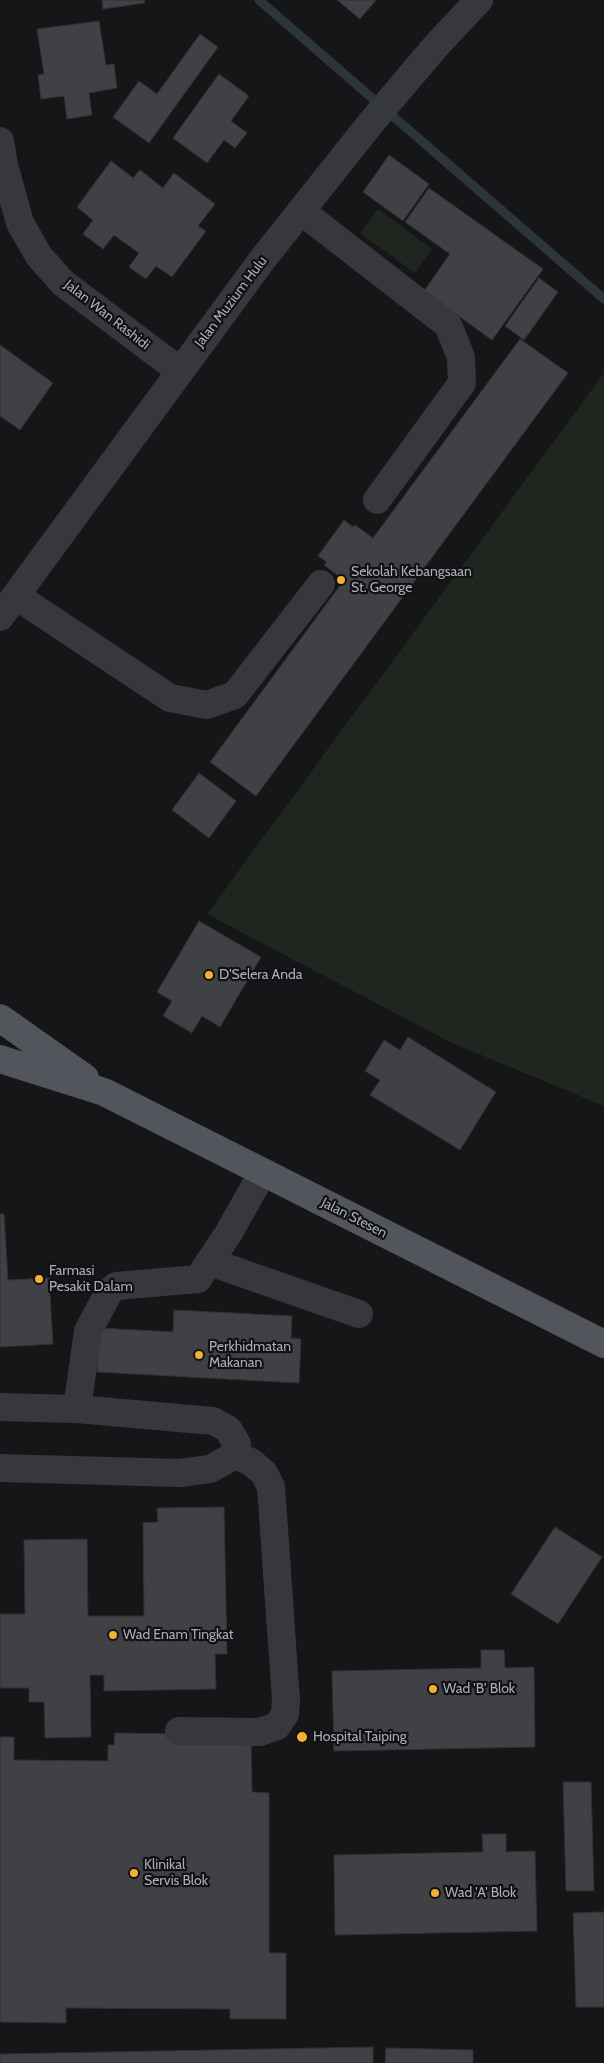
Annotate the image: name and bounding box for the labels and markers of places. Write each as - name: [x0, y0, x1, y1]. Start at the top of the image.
- place label: Sekolah Kebangsaan St. George: [351, 564, 472, 596]
- marker: Sekolah Kebangsaan St. George: [335, 574, 347, 586]
- place label: D'Selera Anda: [219, 967, 302, 983]
- marker: D'Selera Anda: [203, 969, 215, 981]
- place label: Farmasi Pesakit Dalam: [49, 1263, 133, 1295]
- marker: Farmasi Pesakit Dalam: [33, 1273, 45, 1285]
- place label: Perkhidmatan Makanan: [209, 1339, 291, 1371]
- marker: Perkhidmatan Makanan: [193, 1349, 205, 1361]
- place label: Wad Enam Tingkat: [123, 1627, 234, 1643]
- marker: Wad Enam Tingkat: [107, 1629, 119, 1641]
- place label: Wad 'B' Blok: [443, 1681, 515, 1697]
- marker: Wad 'B' Blok: [427, 1683, 439, 1695]
- place label: Hospital Taiping: [313, 1729, 407, 1745]
- marker: Hospital Taiping: [295, 1730, 309, 1744]
- place label: Klinikal Servis Blok: [144, 1857, 208, 1890]
- marker: Klinikal Servis Blok: [128, 1867, 140, 1879]
- place label: Wad 'A' Blok: [445, 1885, 516, 1901]
- marker: Wad 'A' Blok: [429, 1887, 441, 1899]

